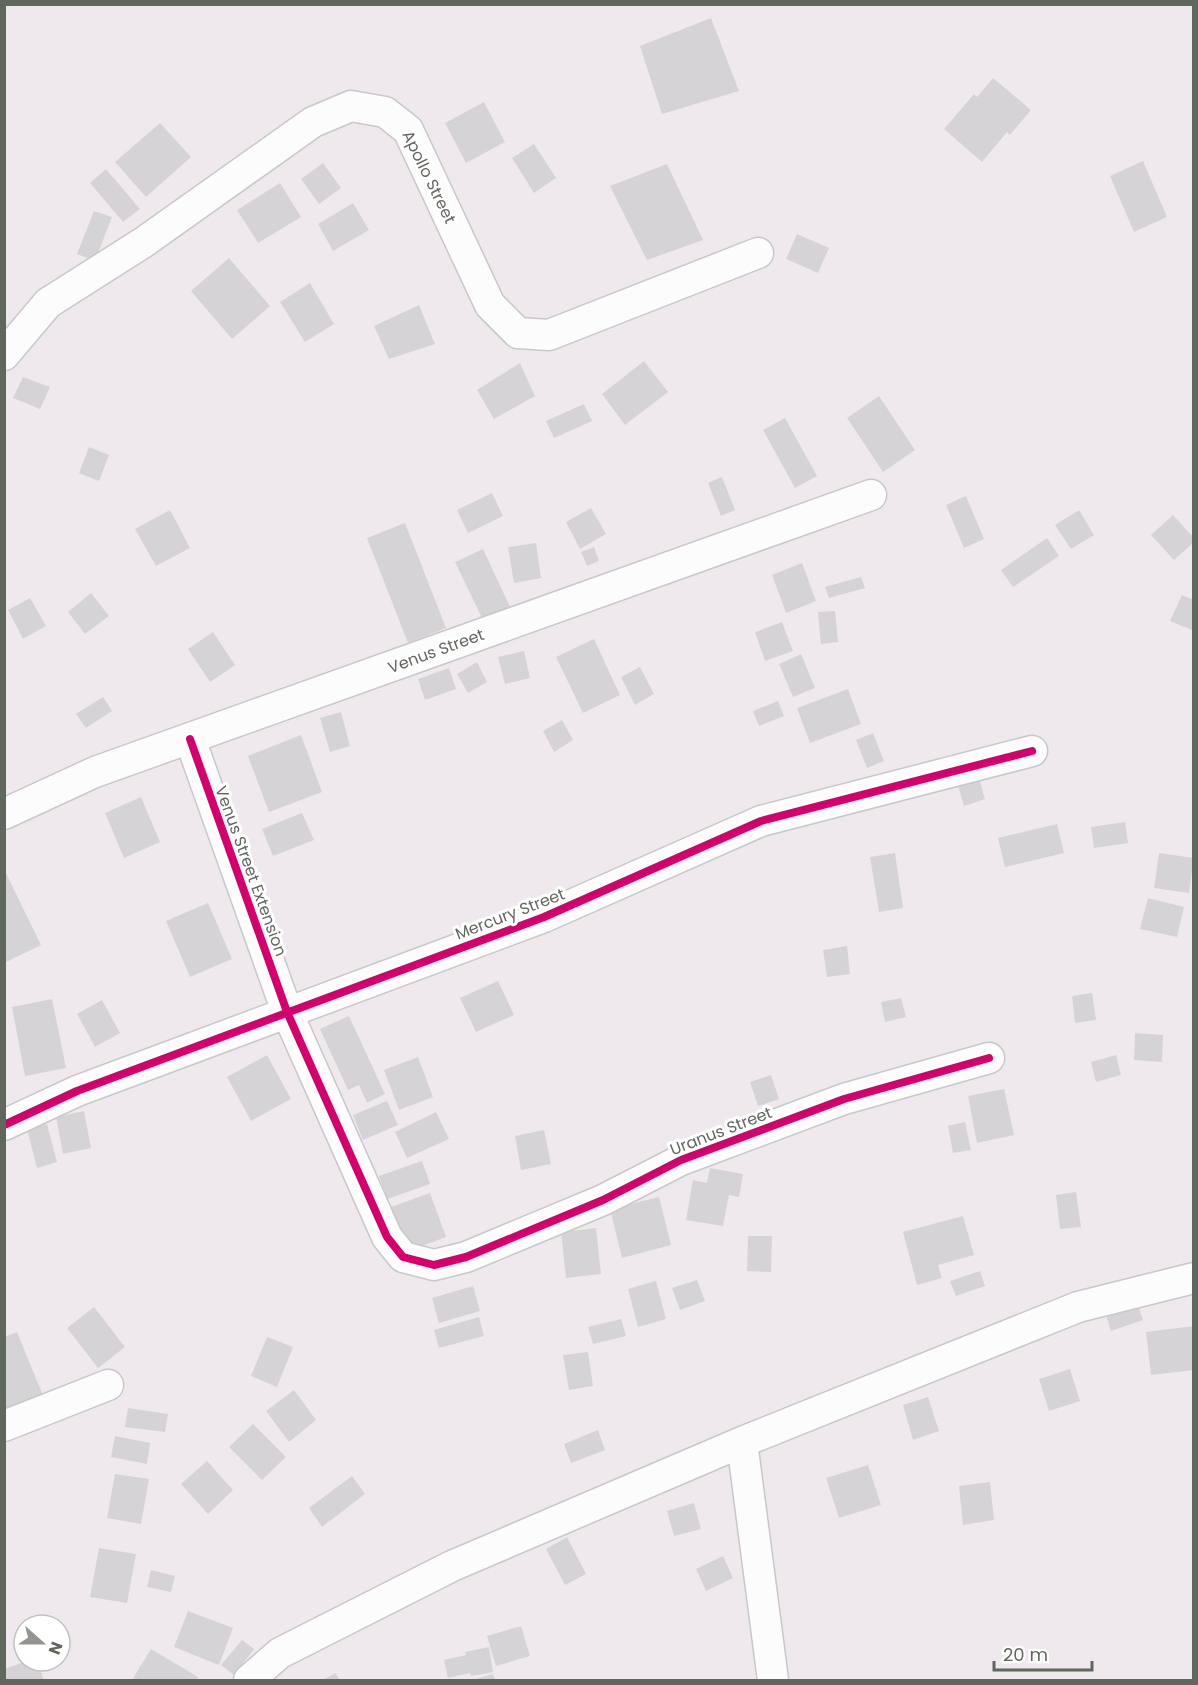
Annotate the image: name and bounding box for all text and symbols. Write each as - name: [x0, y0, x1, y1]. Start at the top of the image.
- street label: Apollo Street: [397, 127, 462, 228]
- street label: Venus Street: [385, 623, 487, 679]
- street label: Venus Street Extension: [209, 783, 293, 959]
- street label: Mercury Street: [452, 882, 568, 945]
- street label: Uranus Street: [667, 1101, 775, 1161]
- north arrow: [12, 1613, 72, 1673]
- scale bar: [994, 1634, 1092, 1672]
- text: N: [43, 1638, 68, 1658]
- text: 20 m: [1003, 1642, 1048, 1667]

